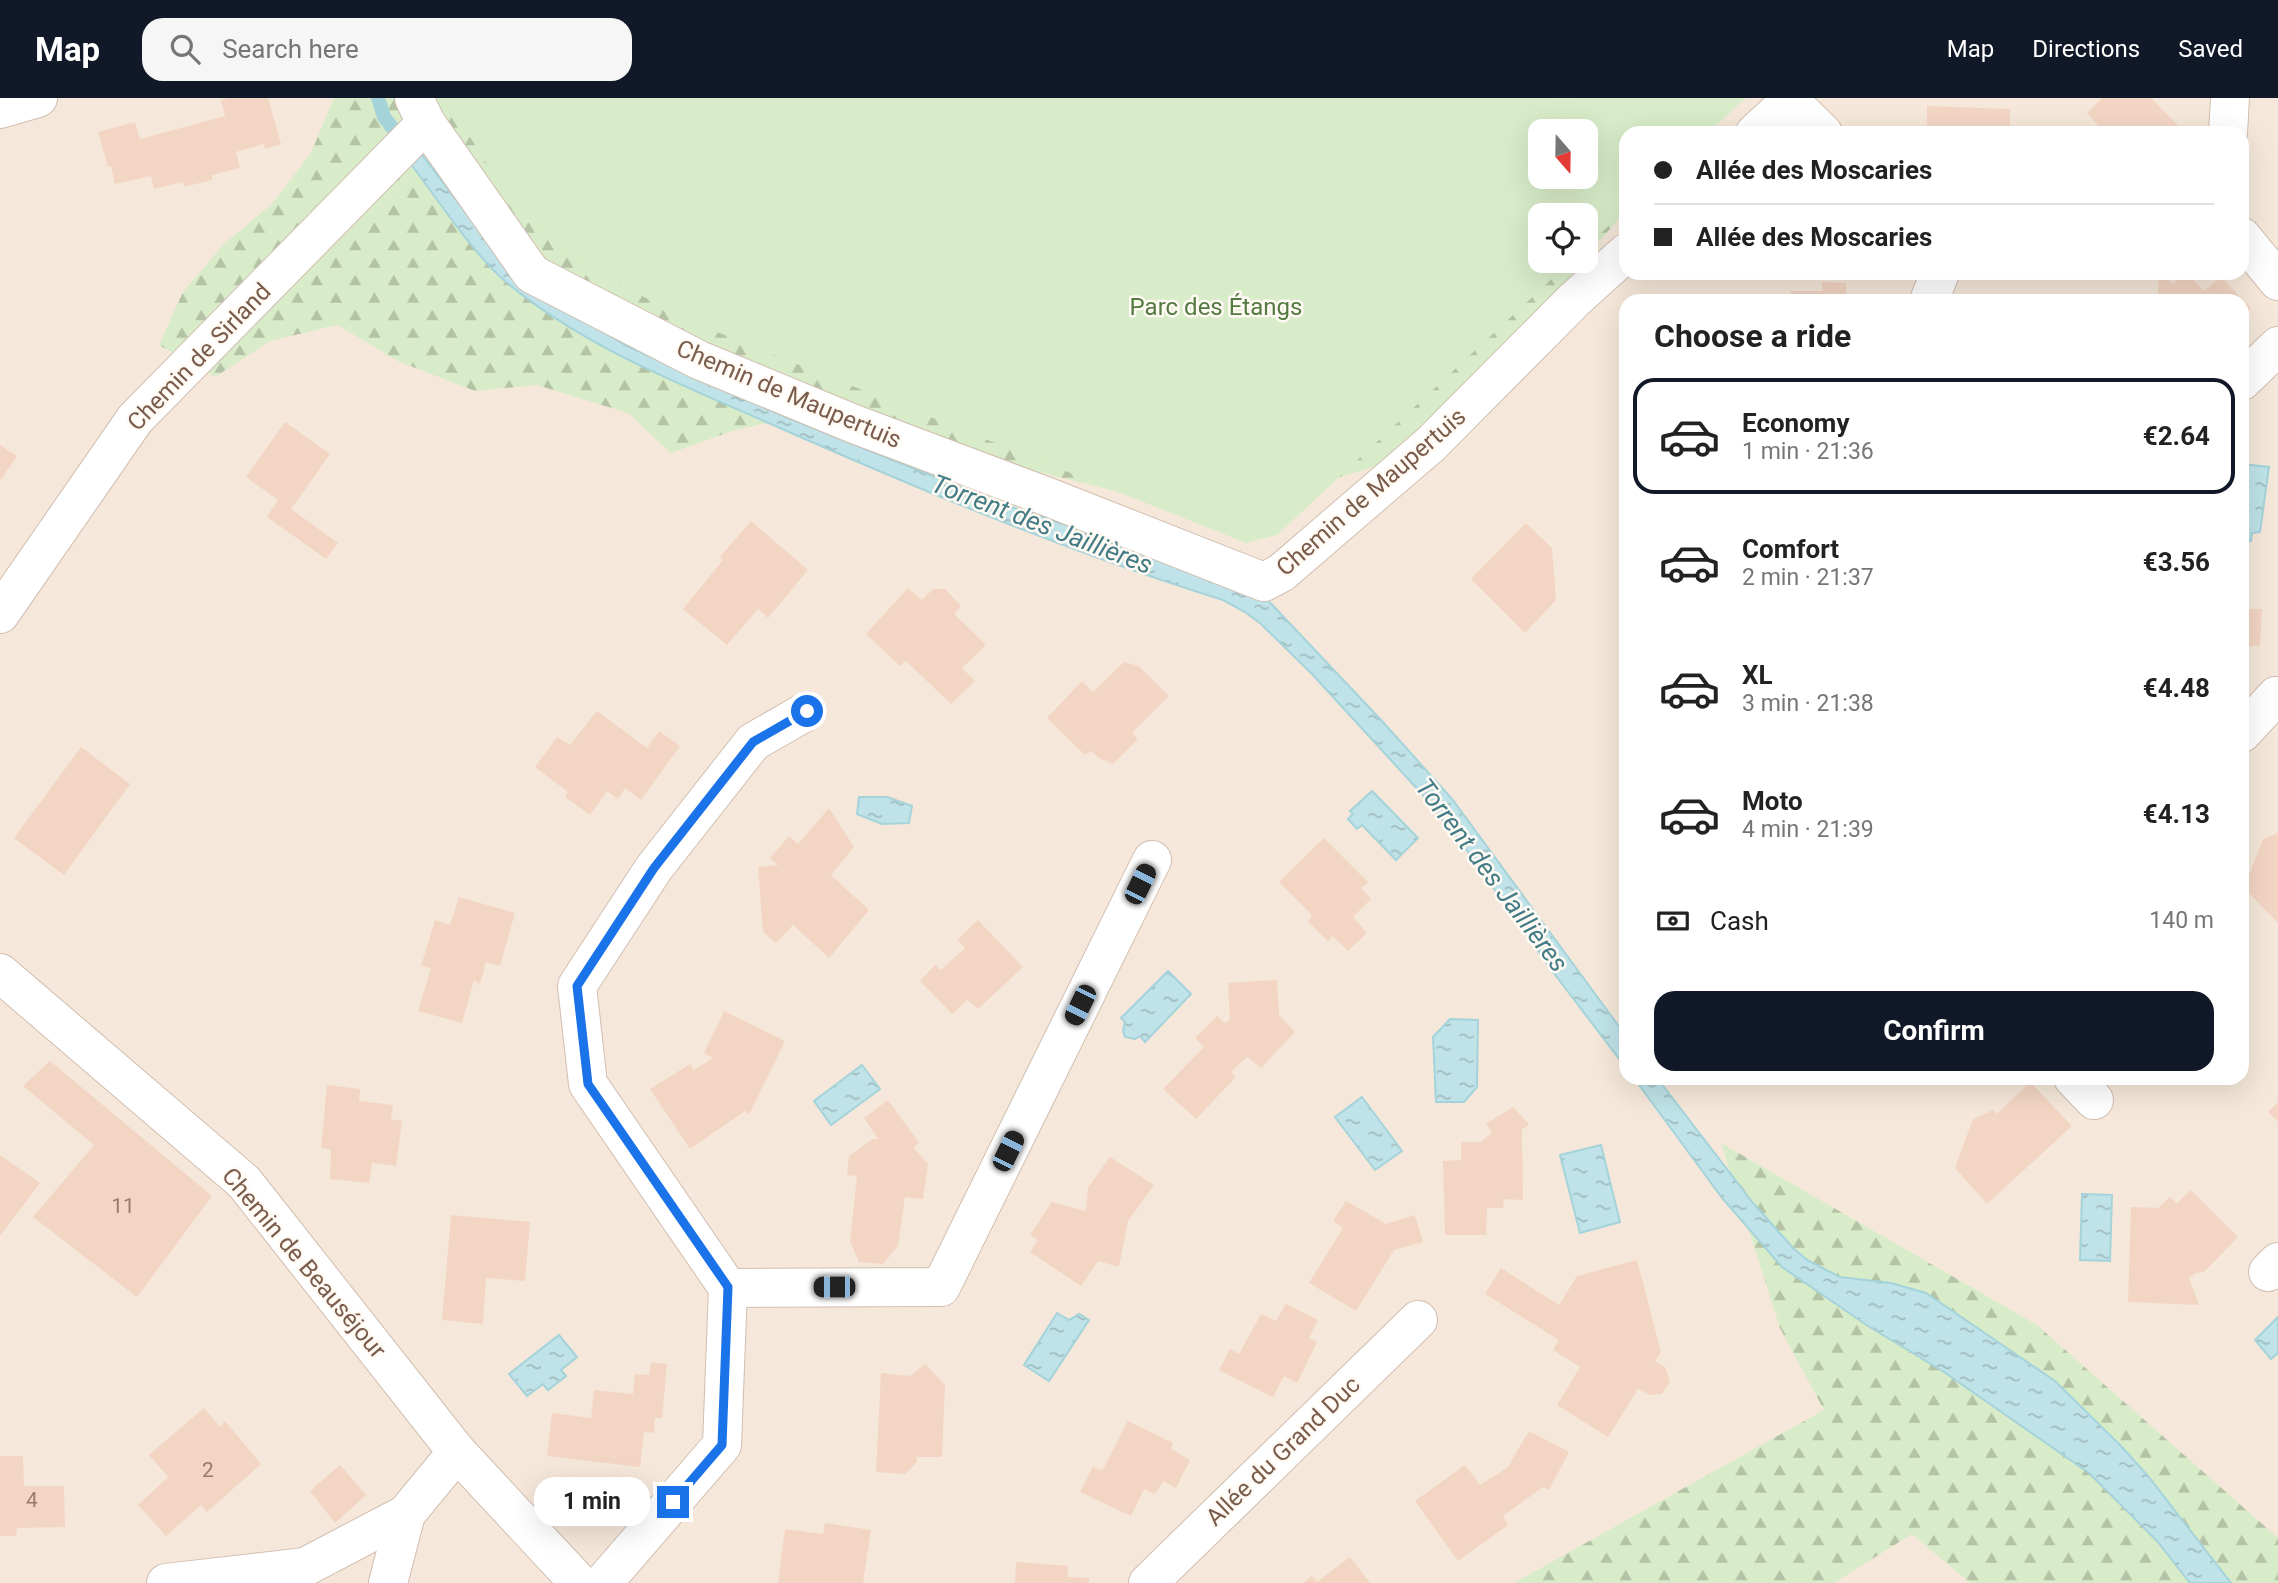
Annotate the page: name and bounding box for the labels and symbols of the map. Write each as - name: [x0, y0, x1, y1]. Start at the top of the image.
- north arrow: [1528, 119, 1598, 189]
- street label: Chemin de Sirland: [122, 278, 276, 436]
- park label: Parc des Étangs: [1130, 293, 1302, 321]
- street label: Chemin de Maupertuis: [672, 334, 906, 454]
- street label: Chemin de Maupertuis: [1271, 402, 1471, 582]
- water label: Torrent des Jaillières: [927, 468, 1157, 580]
- route start: [791, 695, 823, 727]
- water label: Torrent des Jaillières: [1410, 772, 1574, 978]
- car: [1122, 861, 1159, 907]
- car: [1062, 982, 1099, 1028]
- car: [990, 1128, 1027, 1174]
- street label: Chemin de Beauséjour: [216, 1162, 392, 1364]
- house number: 11: [111, 1194, 135, 1218]
- car: [814, 1277, 856, 1298]
- street label: Allée du Grand Duc: [1200, 1370, 1366, 1532]
- house number: 2: [202, 1458, 214, 1482]
- callout: 1 min: [533, 1478, 648, 1526]
- route end: [657, 1486, 689, 1518]
- house number: 4: [26, 1488, 38, 1512]

